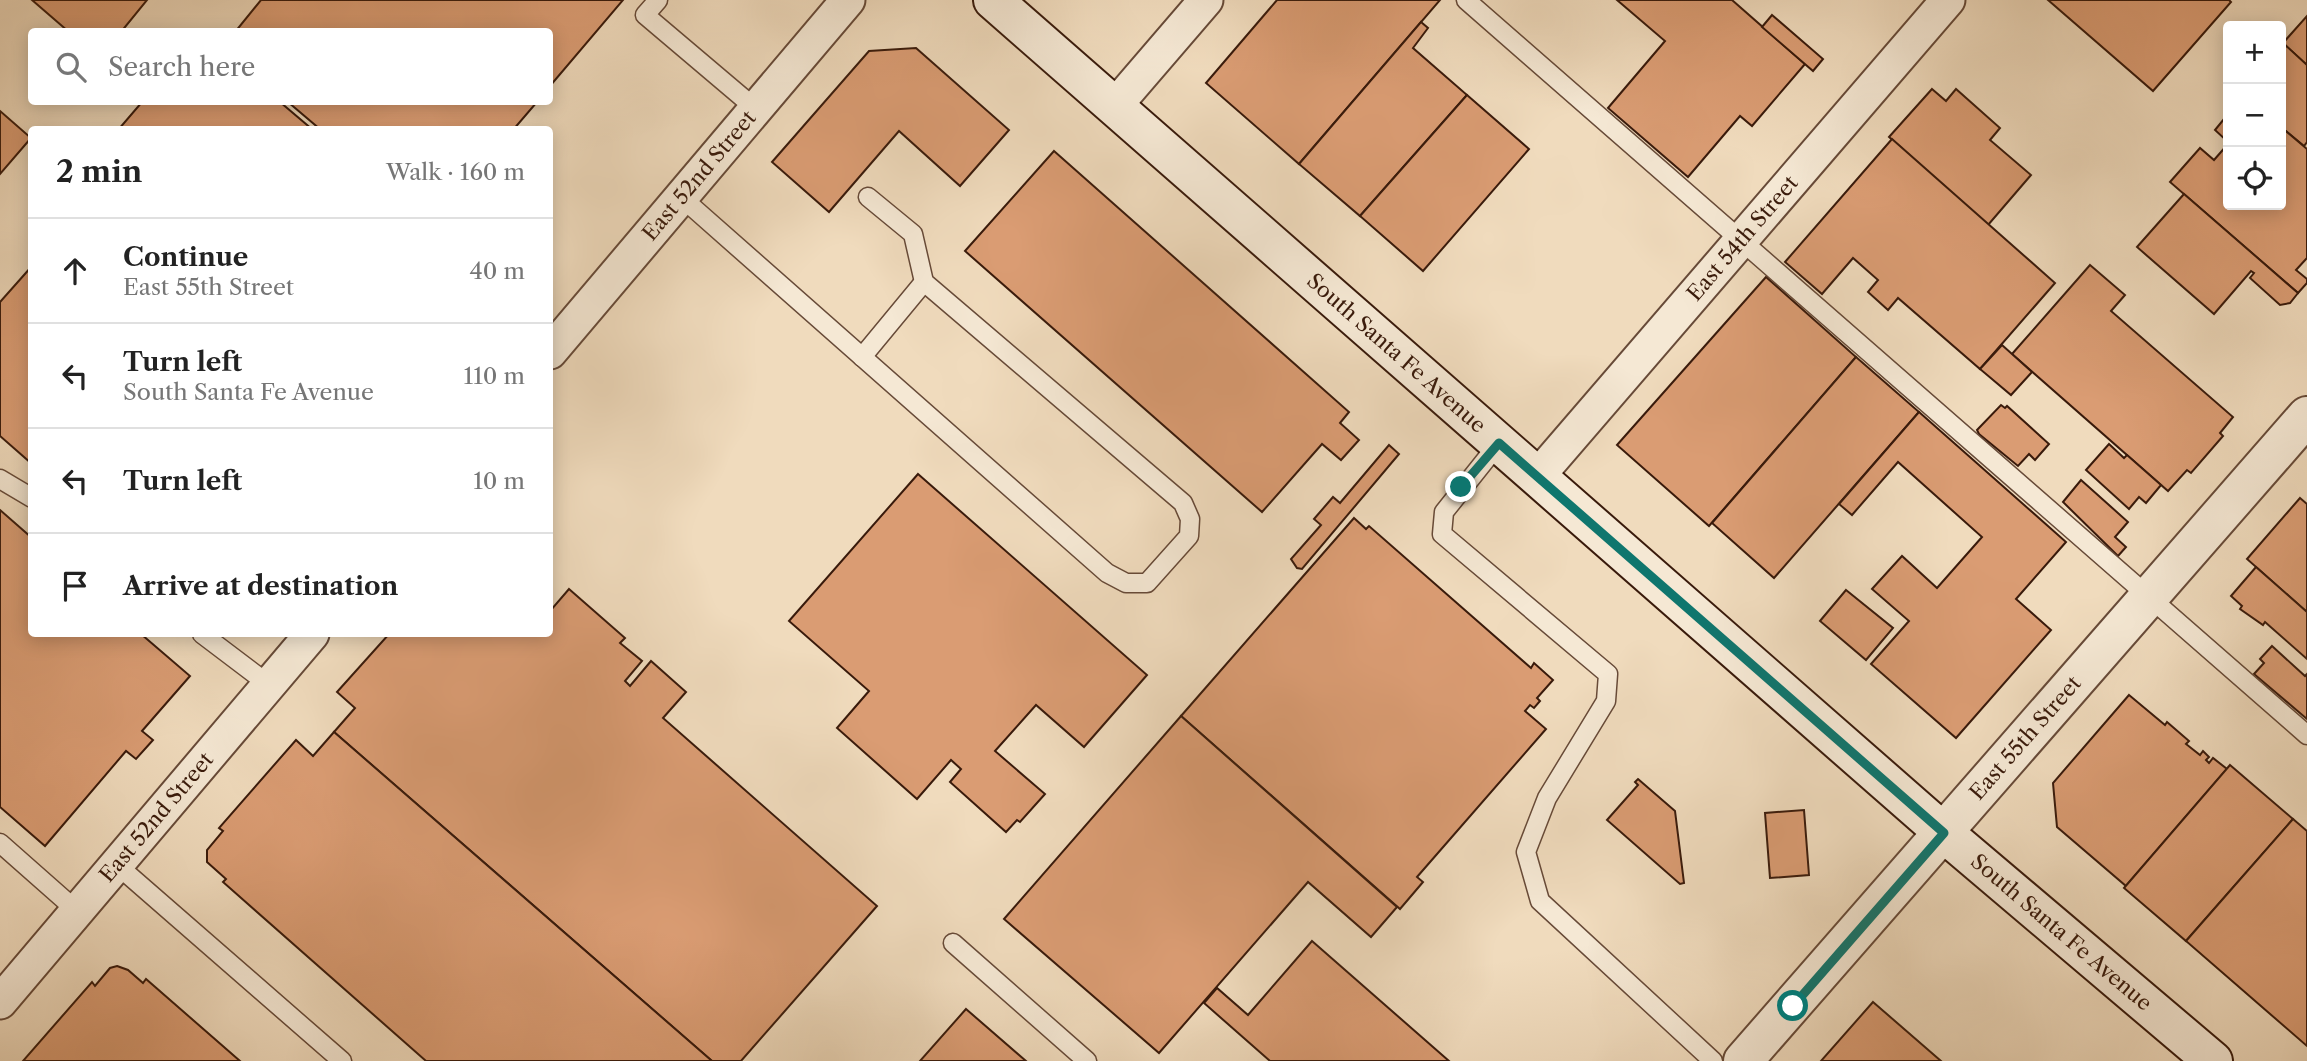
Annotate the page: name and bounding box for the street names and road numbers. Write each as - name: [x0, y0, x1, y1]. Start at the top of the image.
- street label: East 52nd Street: [637, 105, 761, 245]
- street label: East 54th Street: [1682, 170, 1803, 306]
- street label: South Santa Fe Avenue: [1302, 268, 1491, 438]
- street label: East 55th Street: [1964, 670, 2086, 805]
- street label: East 52nd Street: [94, 747, 218, 887]
- street label: South Santa Fe Avenue: [1966, 848, 2157, 1016]

